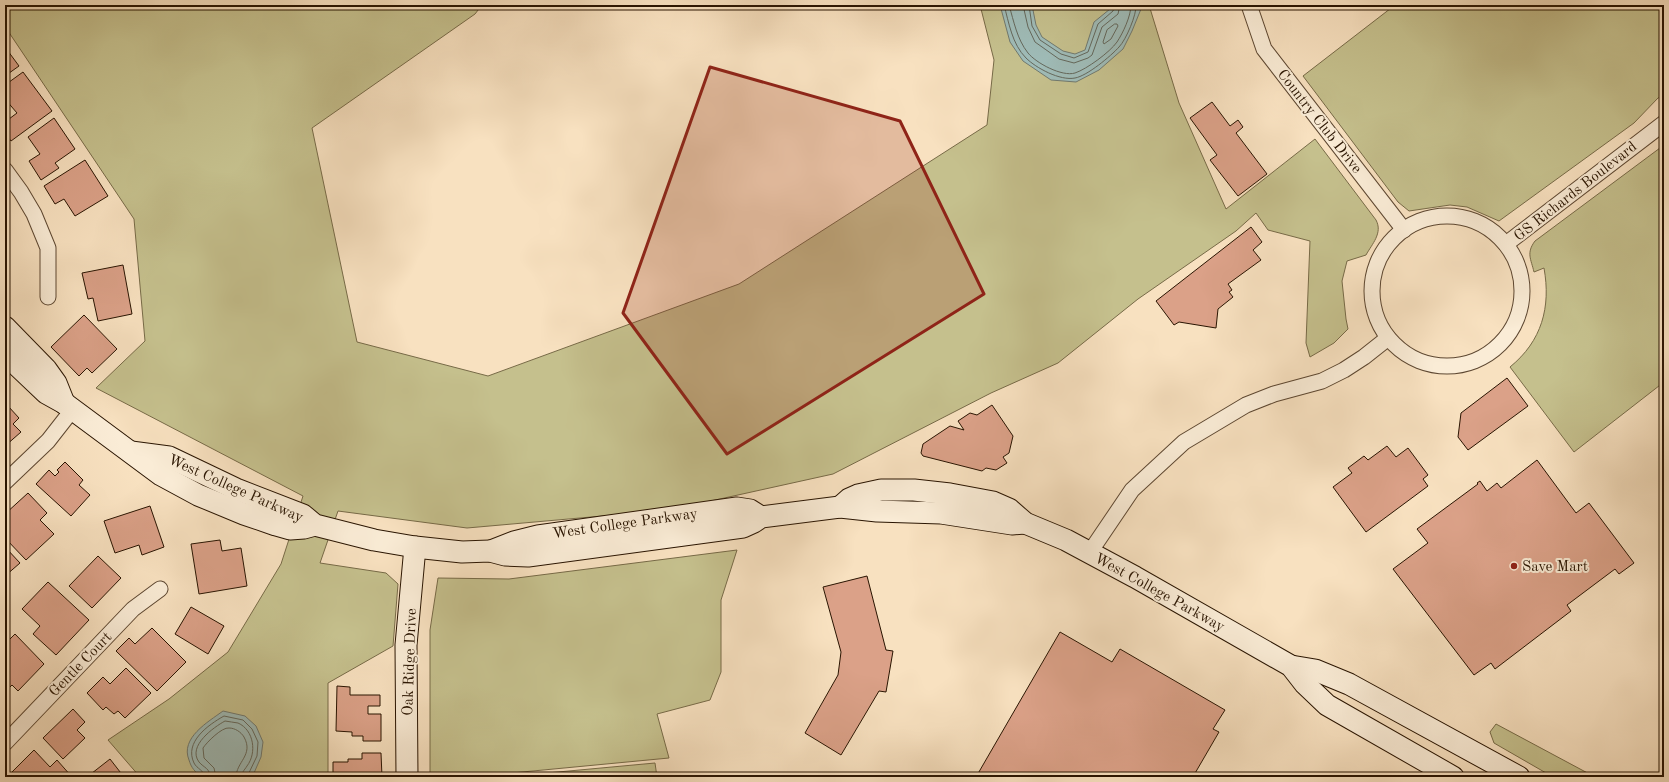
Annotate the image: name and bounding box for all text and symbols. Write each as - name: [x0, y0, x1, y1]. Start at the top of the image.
- street label: Country Club Drive: [1274, 67, 1364, 177]
- street label: GS Richards Boulevard: [1512, 140, 1640, 245]
- street label: West College Parkway: [166, 453, 305, 526]
- street label: West College Parkway: [552, 507, 699, 542]
- street label: West College Parkway: [1092, 551, 1227, 635]
- place label: Save Mart: [1522, 560, 1588, 575]
- marker: Save Mart: [1509, 561, 1519, 571]
- street label: Oak Ridge Drive: [401, 608, 420, 716]
- street label: Gentle Court: [47, 630, 115, 700]

